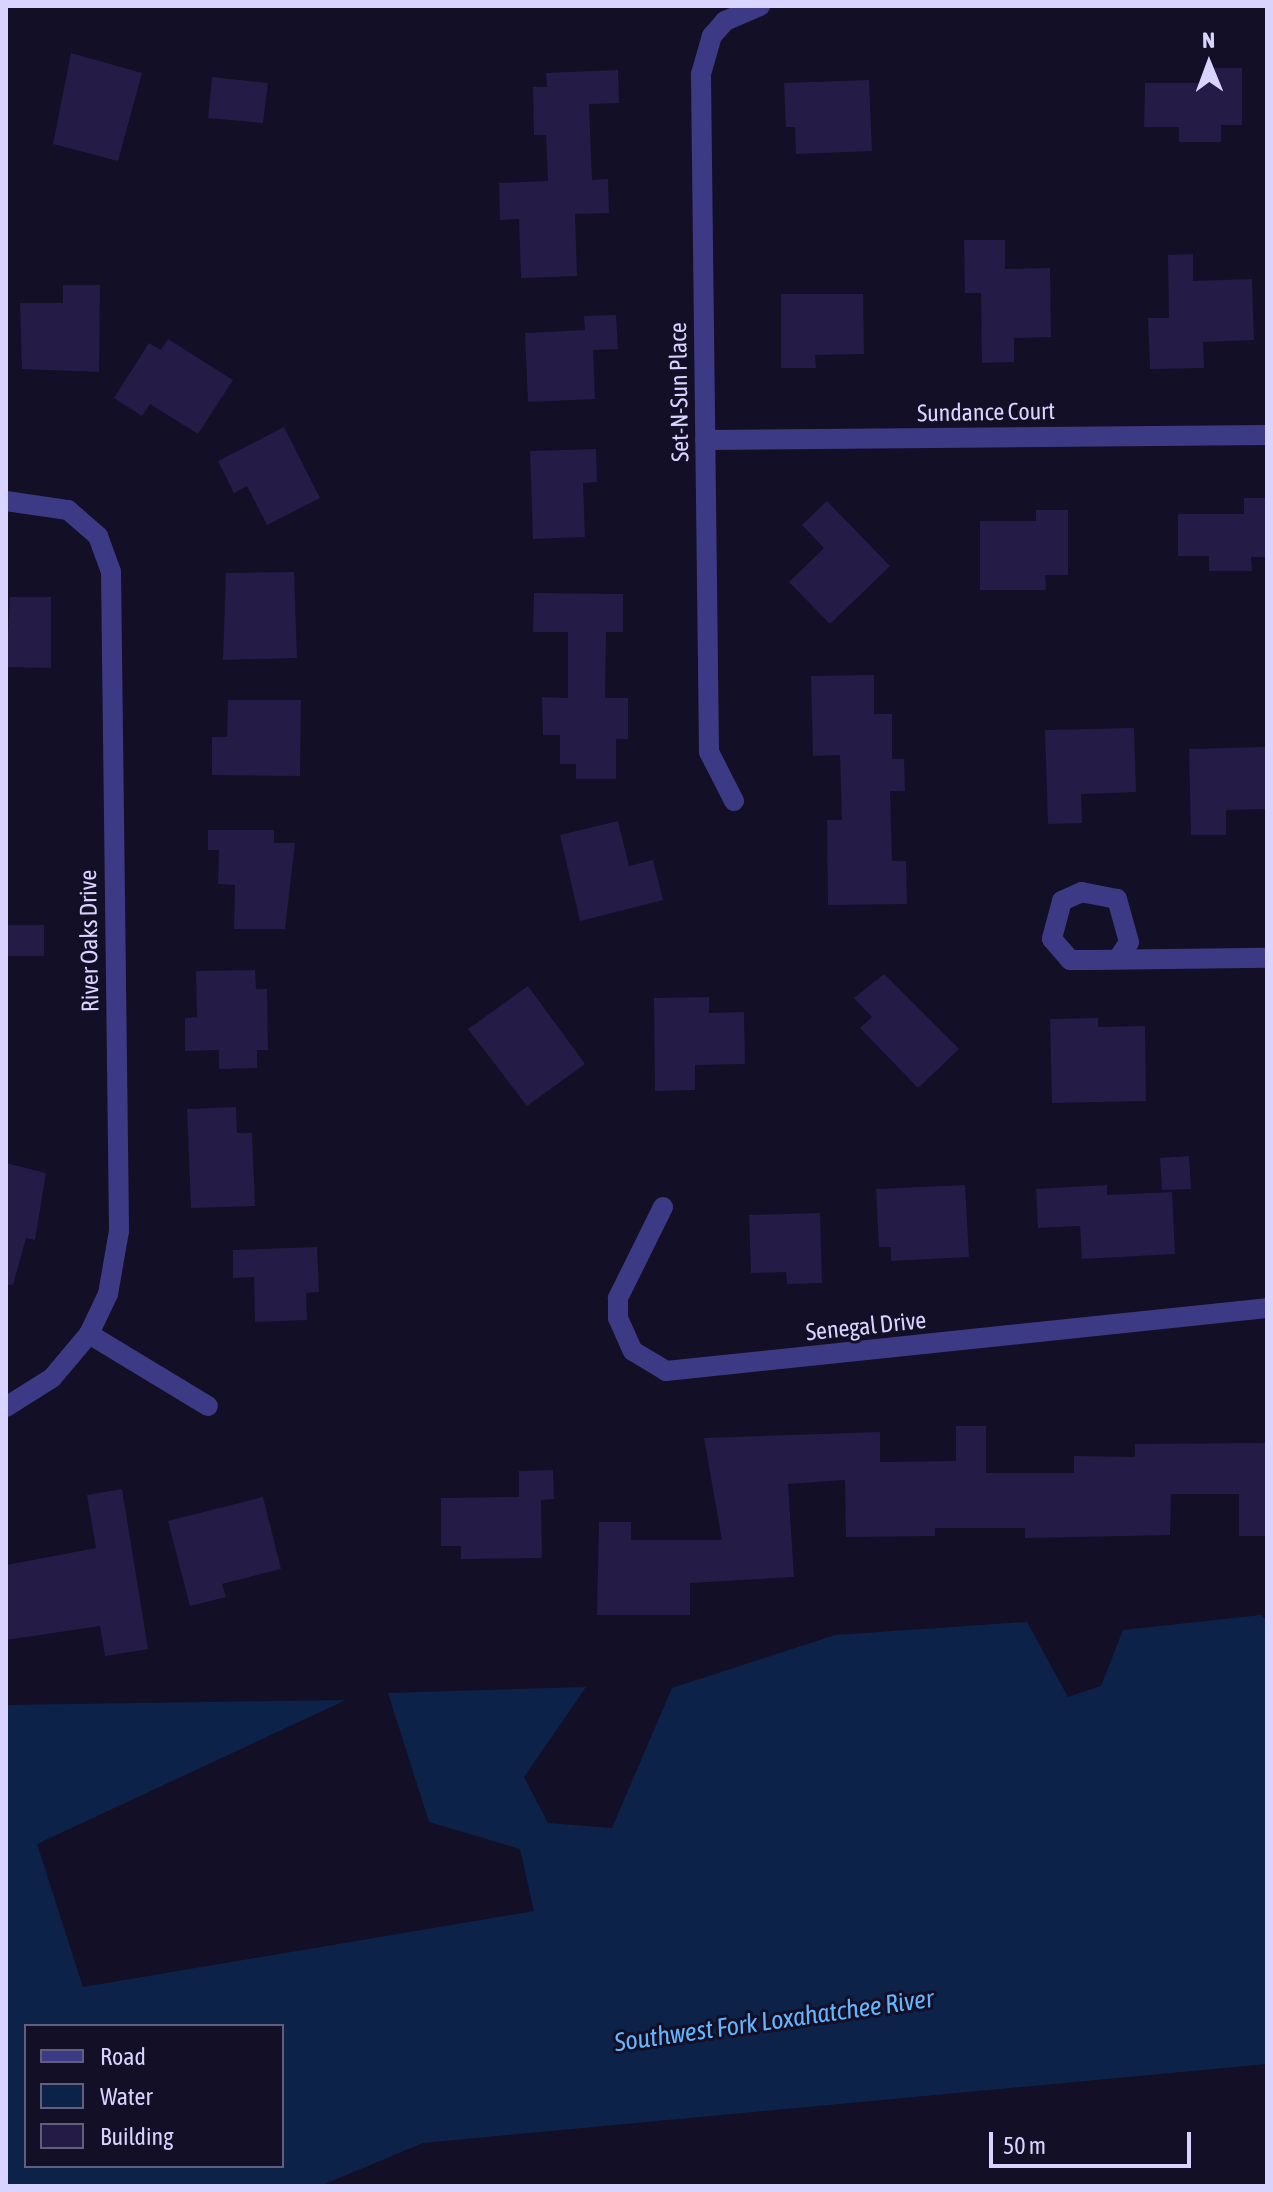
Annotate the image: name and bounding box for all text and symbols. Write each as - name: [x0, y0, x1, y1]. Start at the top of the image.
- north arrow: [1169, 24, 1249, 104]
- text: N: [1202, 27, 1215, 53]
- street label: Set-N-Sun Place: [663, 322, 695, 462]
- street label: Sundance Court: [917, 396, 1055, 428]
- street label: River Oaks Drive: [73, 870, 105, 1012]
- street label: Senegal Drive: [804, 1305, 928, 1347]
- water label: Southwest Fork Loxahatchee River: [612, 1983, 936, 2059]
- legend: [24, 2024, 284, 2168]
- text: Road: [100, 2043, 146, 2070]
- text: Water: [100, 2083, 153, 2110]
- scale bar: [993, 2116, 1195, 2166]
- text: Building: [100, 2123, 173, 2150]
- text: 50 m: [1003, 2132, 1046, 2159]

